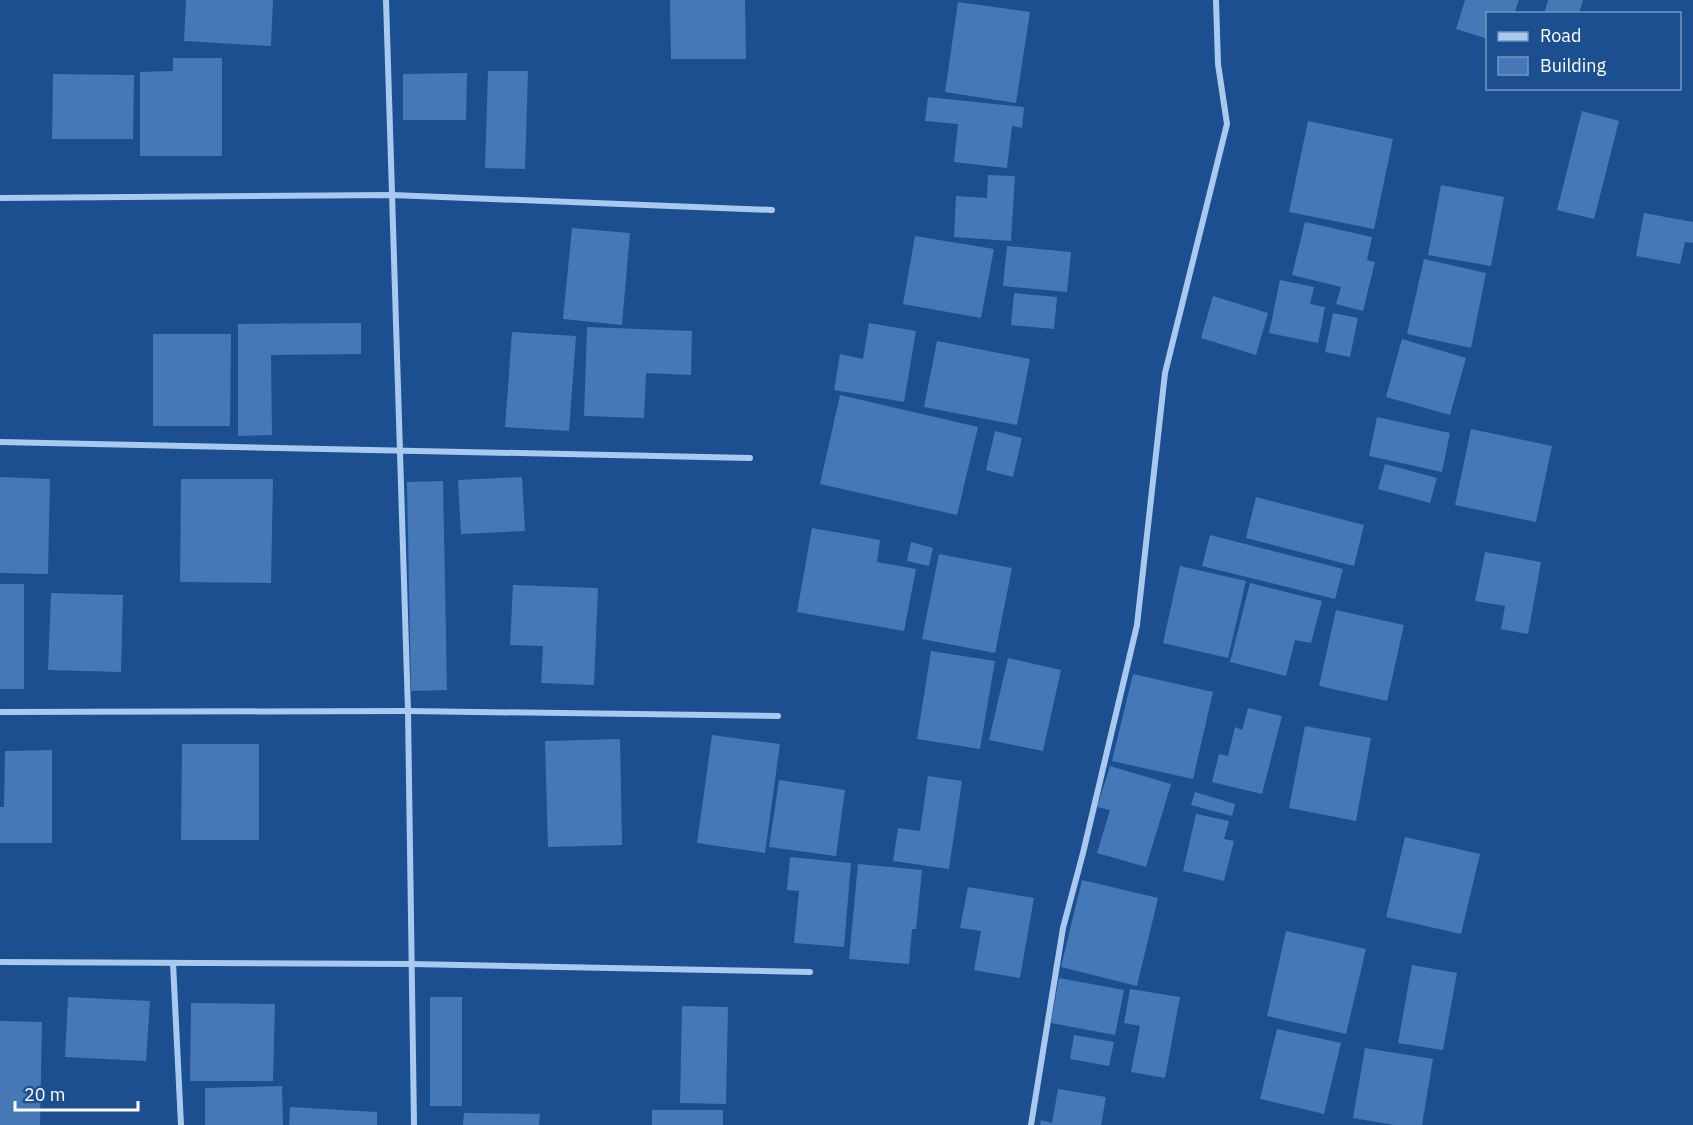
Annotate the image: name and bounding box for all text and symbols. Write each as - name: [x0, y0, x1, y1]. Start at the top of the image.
- legend: [1486, 12, 1681, 90]
- text: Road: [1540, 24, 1581, 47]
- text: Building: [1540, 54, 1607, 77]
- scale bar: [15, 1074, 138, 1112]
- text: 20 m: [24, 1083, 66, 1106]

